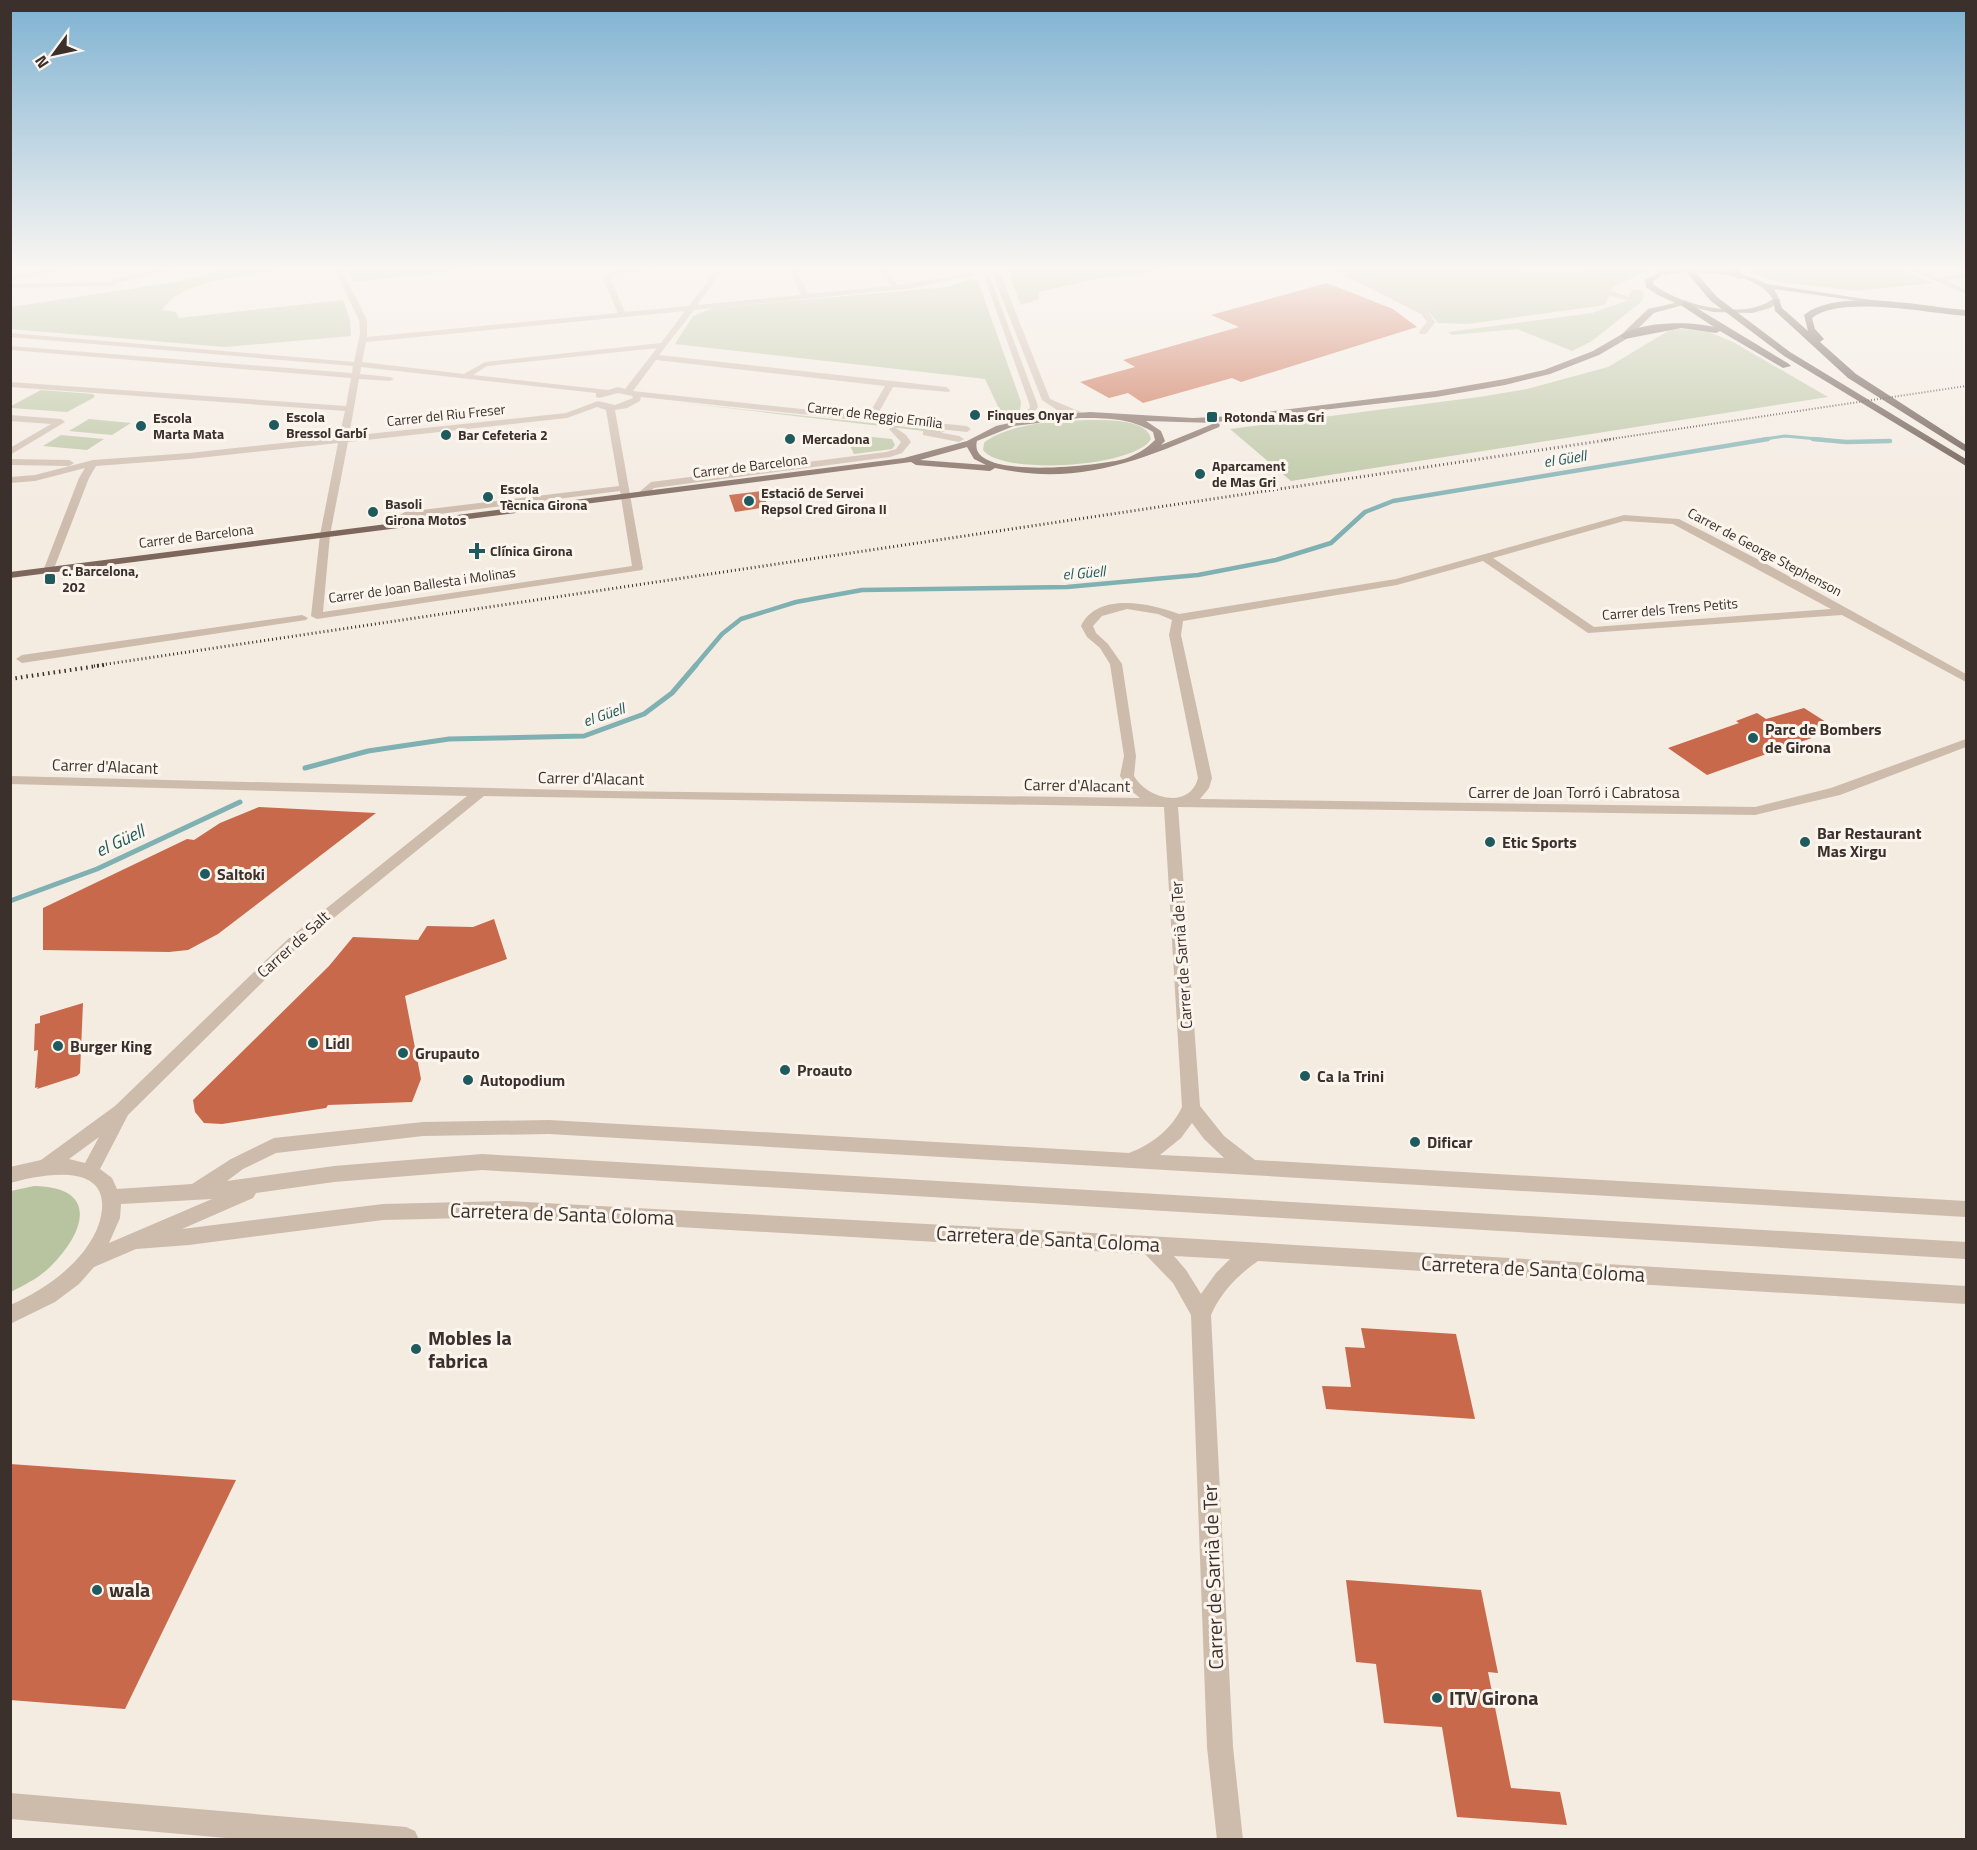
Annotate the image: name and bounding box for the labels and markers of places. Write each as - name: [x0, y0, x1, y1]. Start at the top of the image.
- place label: Finques Onyar: [987, 404, 1074, 425]
- place label: Escola Bressol Garbí: [286, 406, 368, 443]
- place label: Rotonda Mas Gri: [1224, 406, 1324, 427]
- place label: Escola Marta Mata: [153, 407, 224, 444]
- marker: Finques Onyar: [968, 408, 982, 422]
- marker: Rotonda Mas Gri: [1205, 410, 1219, 424]
- marker: Escola Bressol Garbí: [267, 418, 281, 432]
- marker: Escola Marta Mata: [134, 419, 148, 433]
- place label: Bar Cefeteria 2: [458, 424, 548, 445]
- marker: Bar Cefeteria 2: [439, 428, 453, 442]
- place label: Mercadona: [802, 428, 870, 449]
- marker: Mercadona: [783, 432, 797, 446]
- place label: Aparcament de Mas Gri: [1212, 455, 1286, 492]
- marker: Aparcament de Mas Gri: [1193, 467, 1207, 481]
- place label: Escola Tècnica Girona: [500, 478, 587, 515]
- place label: Estació de Servei Repsol Cred Girona II: [761, 482, 887, 519]
- marker: Escola Tècnica Girona: [481, 490, 495, 504]
- place label: Basoli Girona Motos: [385, 493, 467, 530]
- marker: Estació de Servei Repsol Cred Girona II: [742, 494, 756, 508]
- marker: Basoli Girona Motos: [366, 505, 380, 519]
- place label: Clínica Girona: [490, 540, 573, 561]
- marker: Clínica Girona: [468, 542, 486, 560]
- place label: c. Barcelona, 202: [62, 560, 139, 597]
- marker: c. Barcelona, 202: [43, 572, 57, 586]
- place label: Parc de Bombers de Girona: [1765, 717, 1882, 759]
- marker: Parc de Bombers de Girona: [1746, 731, 1760, 745]
- place label: Bar Restaurant Mas Xirgu: [1817, 821, 1922, 863]
- place label: Etic Sports: [1502, 830, 1577, 854]
- marker: Etic Sports: [1483, 835, 1497, 849]
- marker: Bar Restaurant Mas Xirgu: [1798, 835, 1812, 849]
- place label: Saltoki: [217, 862, 265, 886]
- marker: Saltoki: [198, 867, 212, 881]
- place label: Lidl: [325, 1031, 350, 1055]
- place label: Burger King: [70, 1034, 152, 1058]
- marker: Lidl: [306, 1036, 320, 1050]
- marker: Burger King: [51, 1039, 65, 1053]
- place label: Grupauto: [415, 1041, 480, 1065]
- marker: Grupauto: [396, 1046, 410, 1060]
- place label: Proauto: [797, 1058, 852, 1082]
- marker: Proauto: [778, 1063, 792, 1077]
- place label: Ca la Trini: [1317, 1064, 1384, 1088]
- place label: Autopodium: [480, 1068, 565, 1092]
- marker: Ca la Trini: [1298, 1069, 1312, 1083]
- marker: Autopodium: [461, 1073, 475, 1087]
- place label: Dificar: [1427, 1130, 1472, 1154]
- marker: Dificar: [1408, 1135, 1422, 1149]
- place label: Mobles la fabrica: [428, 1322, 512, 1376]
- marker: Mobles la fabrica: [409, 1342, 423, 1356]
- place label: wala: [109, 1574, 150, 1605]
- marker: wala: [90, 1583, 104, 1597]
- place label: ITV Girona: [1449, 1682, 1538, 1713]
- marker: ITV Girona: [1430, 1691, 1444, 1705]

